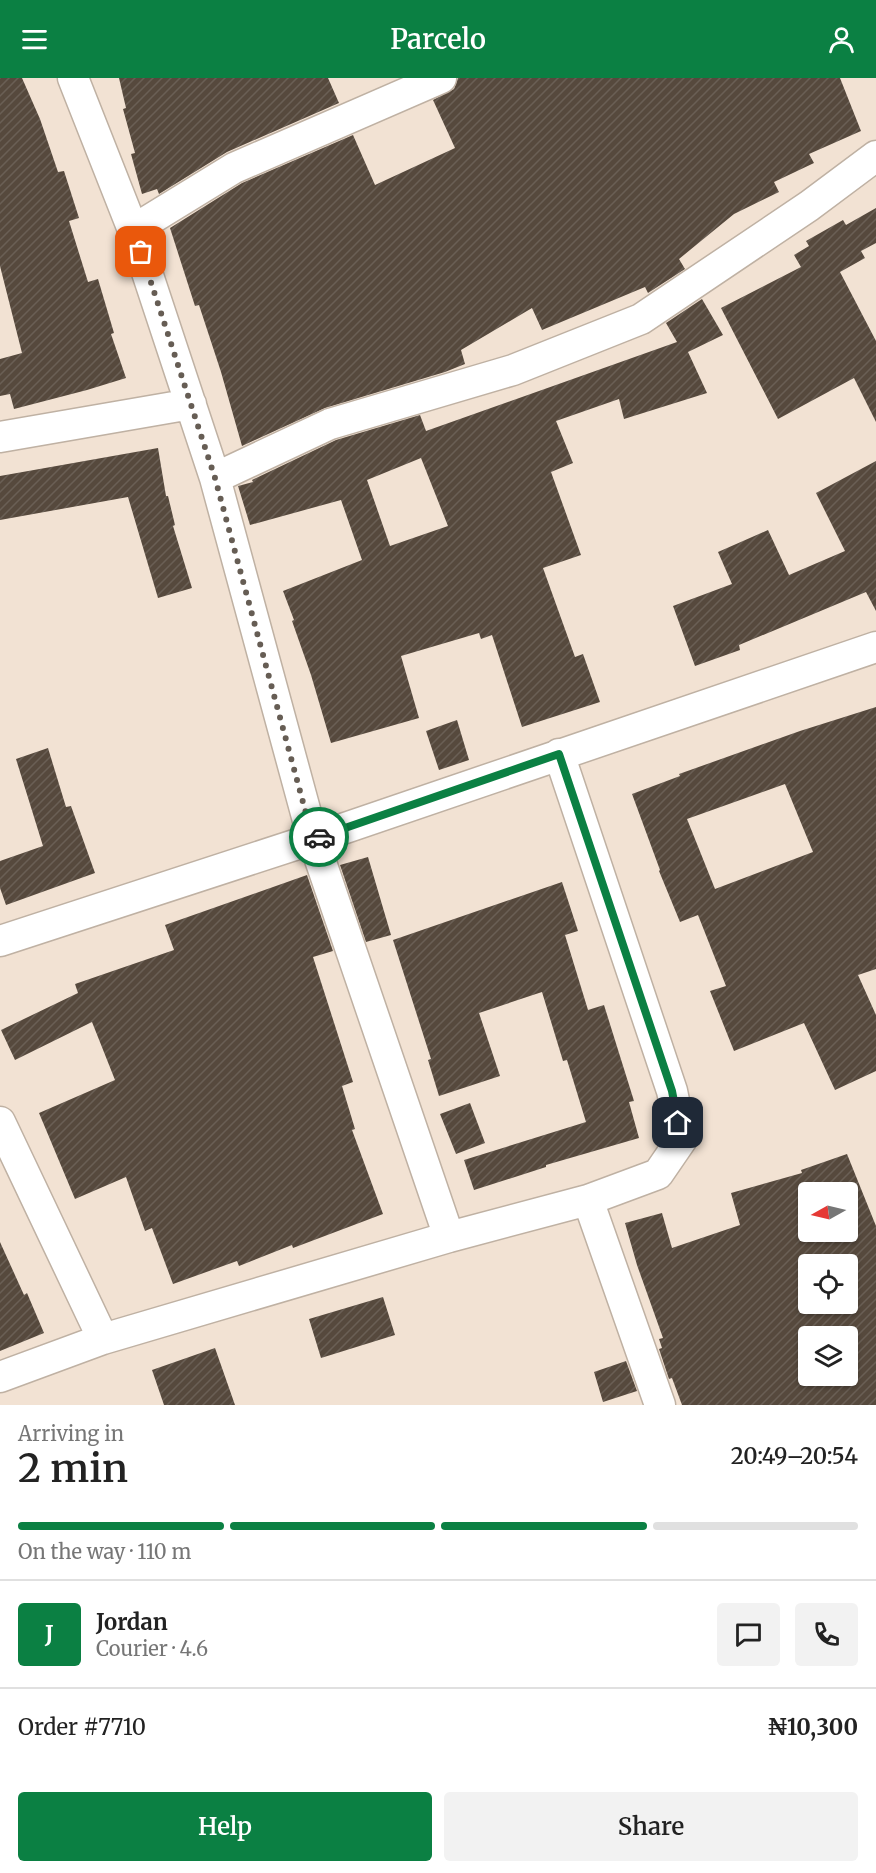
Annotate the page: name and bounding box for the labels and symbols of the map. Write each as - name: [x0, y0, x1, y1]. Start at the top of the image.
- pin: [115, 226, 166, 277]
- courier: [289, 807, 349, 867]
- pin: [652, 1097, 703, 1148]
- north arrow: [798, 1182, 858, 1242]

